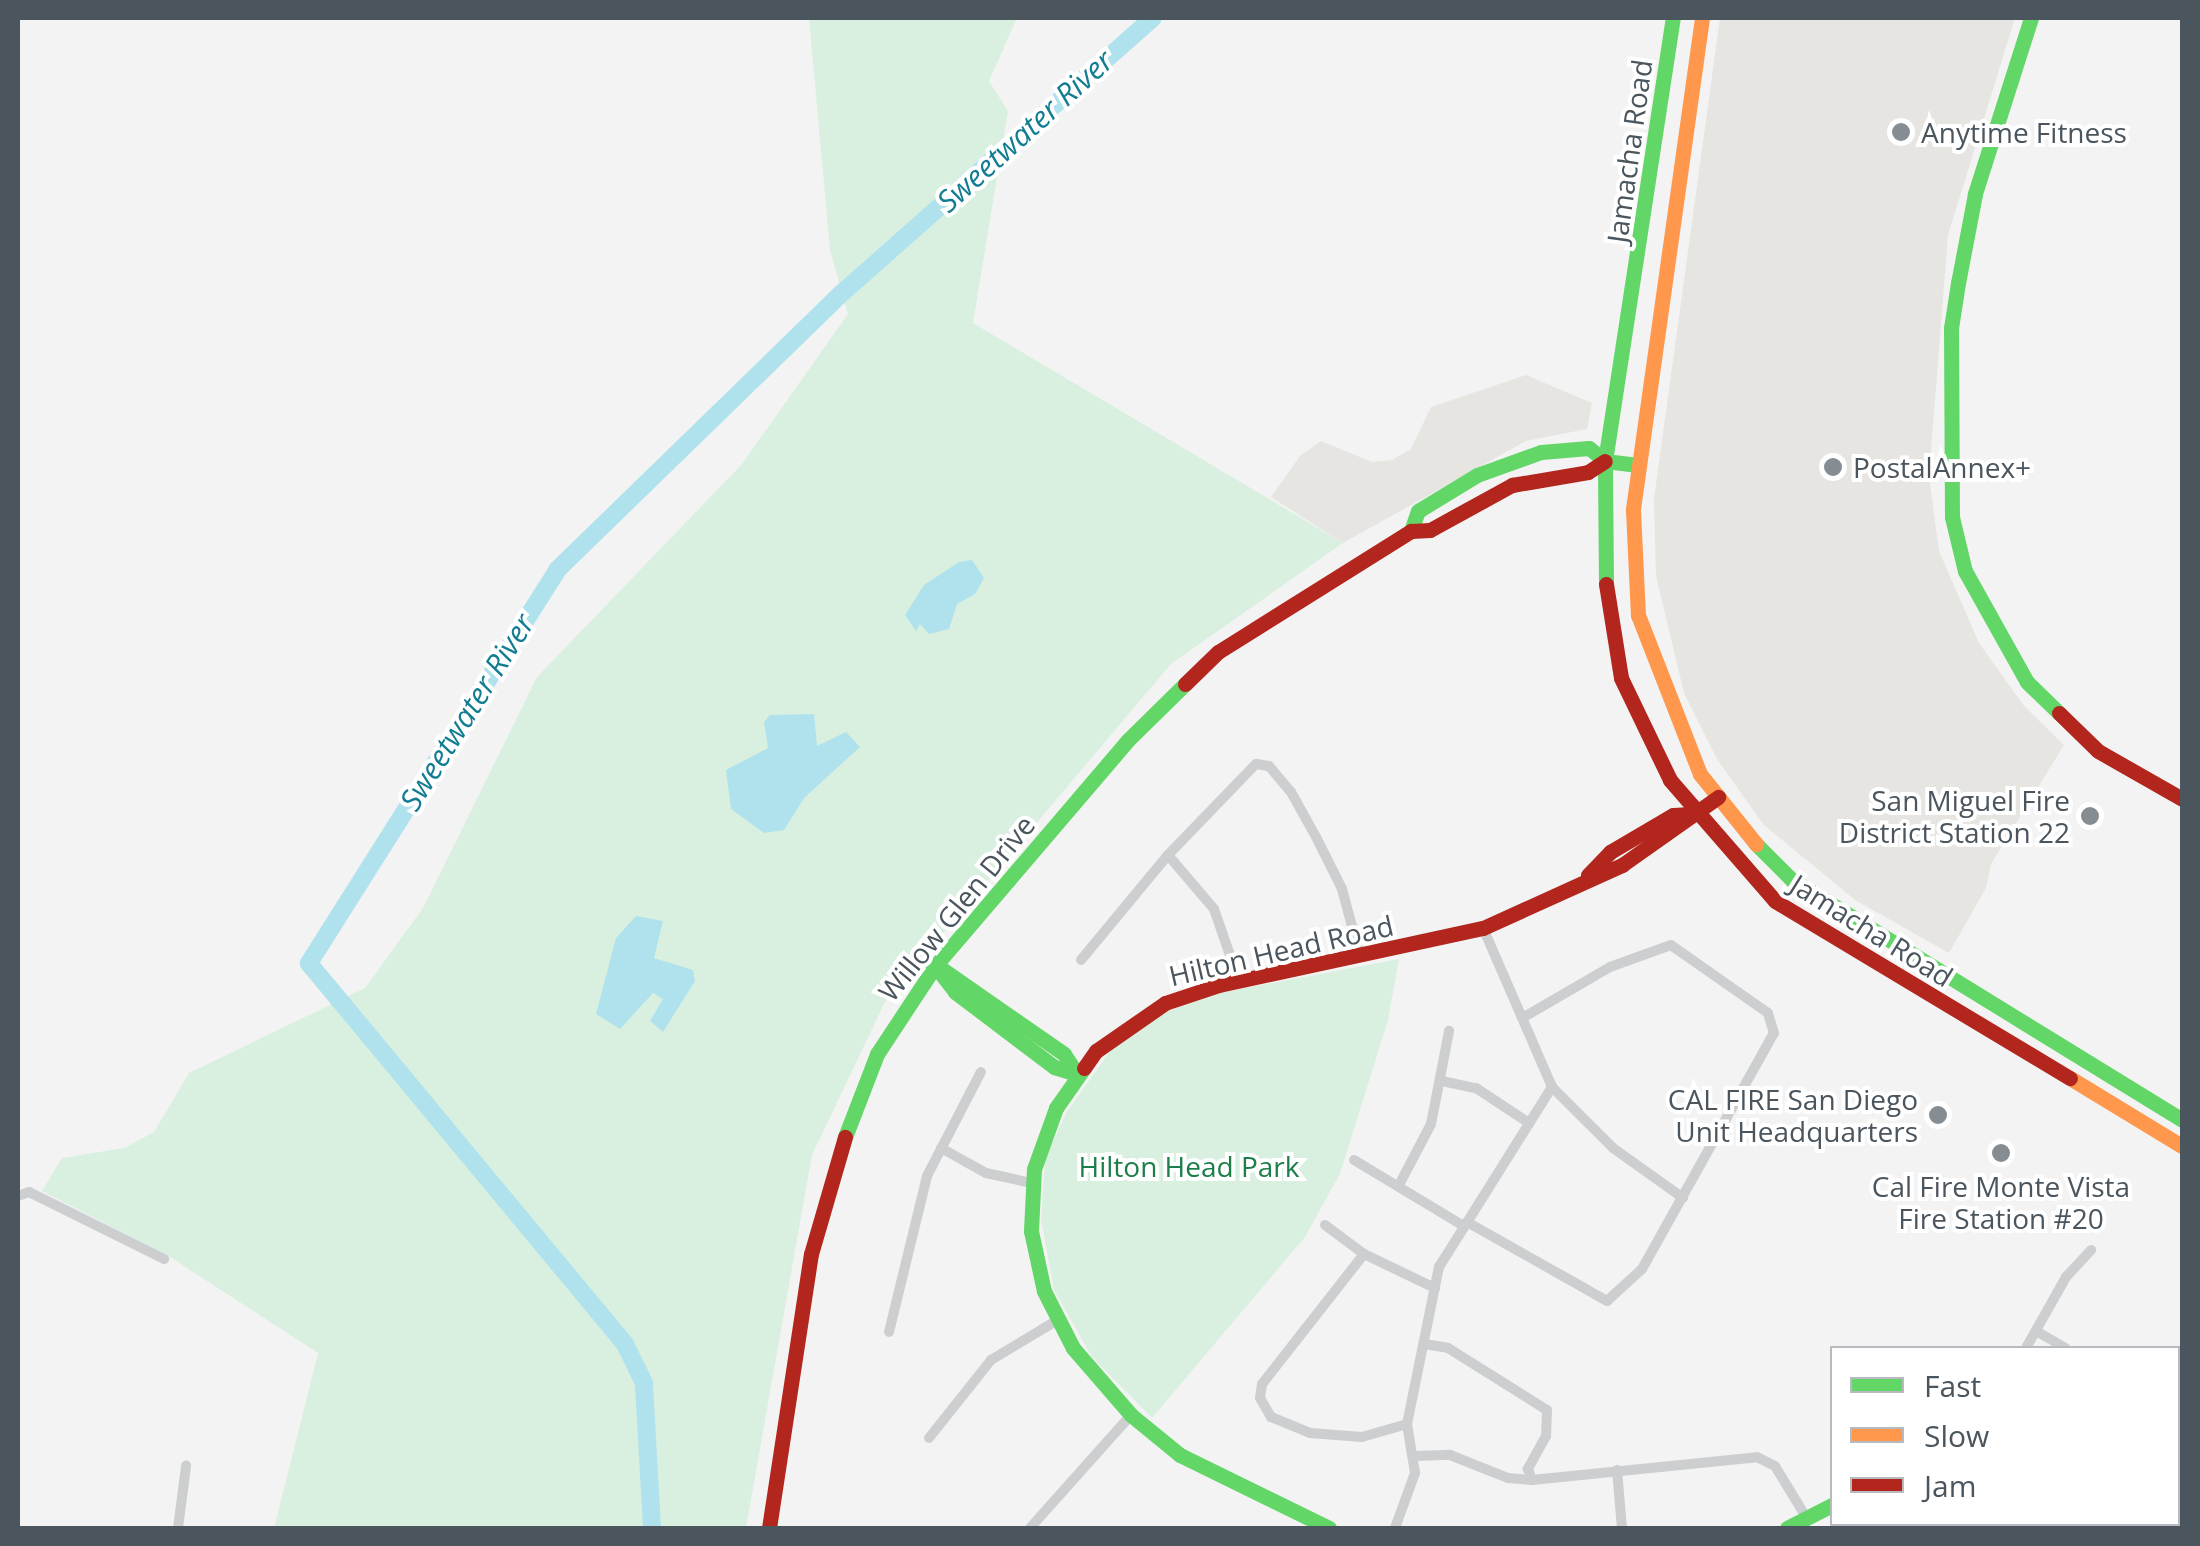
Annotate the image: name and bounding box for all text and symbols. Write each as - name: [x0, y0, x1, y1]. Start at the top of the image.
- water label: Sweetwater River: [930, 42, 1120, 220]
- street label: Jamacha Road: [1600, 57, 1658, 245]
- place label: Anytime Fitness: [1921, 115, 2127, 149]
- marker: Anytime Fitness: [1890, 121, 1912, 143]
- place label: PostalAnnex+: [1853, 450, 2031, 484]
- marker: PostalAnnex+: [1822, 456, 1844, 478]
- water label: Sweetwater River: [392, 607, 542, 817]
- place label: San Miguel Fire District Station 22: [1839, 783, 2070, 849]
- marker: San Miguel Fire District Station 22: [2079, 805, 2101, 827]
- street label: Willow Glen Drive: [871, 808, 1041, 1008]
- street label: Jamacha Road: [1785, 867, 1959, 993]
- street label: Hilton Head Road: [1166, 908, 1396, 992]
- place label: CAL FIRE San Diego Unit Headquarters: [1668, 1082, 1918, 1148]
- marker: CAL FIRE San Diego Unit Headquarters: [1927, 1104, 1949, 1126]
- marker: Cal Fire Monte Vista Fire Station #20: [1990, 1142, 2012, 1164]
- park label: Hilton Head Park: [1079, 1149, 1299, 1183]
- place label: Cal Fire Monte Vista Fire Station #20: [1872, 1169, 2130, 1235]
- legend: [1830, 1346, 2180, 1526]
- text: Fast: [1924, 1365, 1981, 1406]
- text: Slow: [1924, 1415, 1989, 1456]
- text: Jam: [1924, 1465, 1977, 1506]

